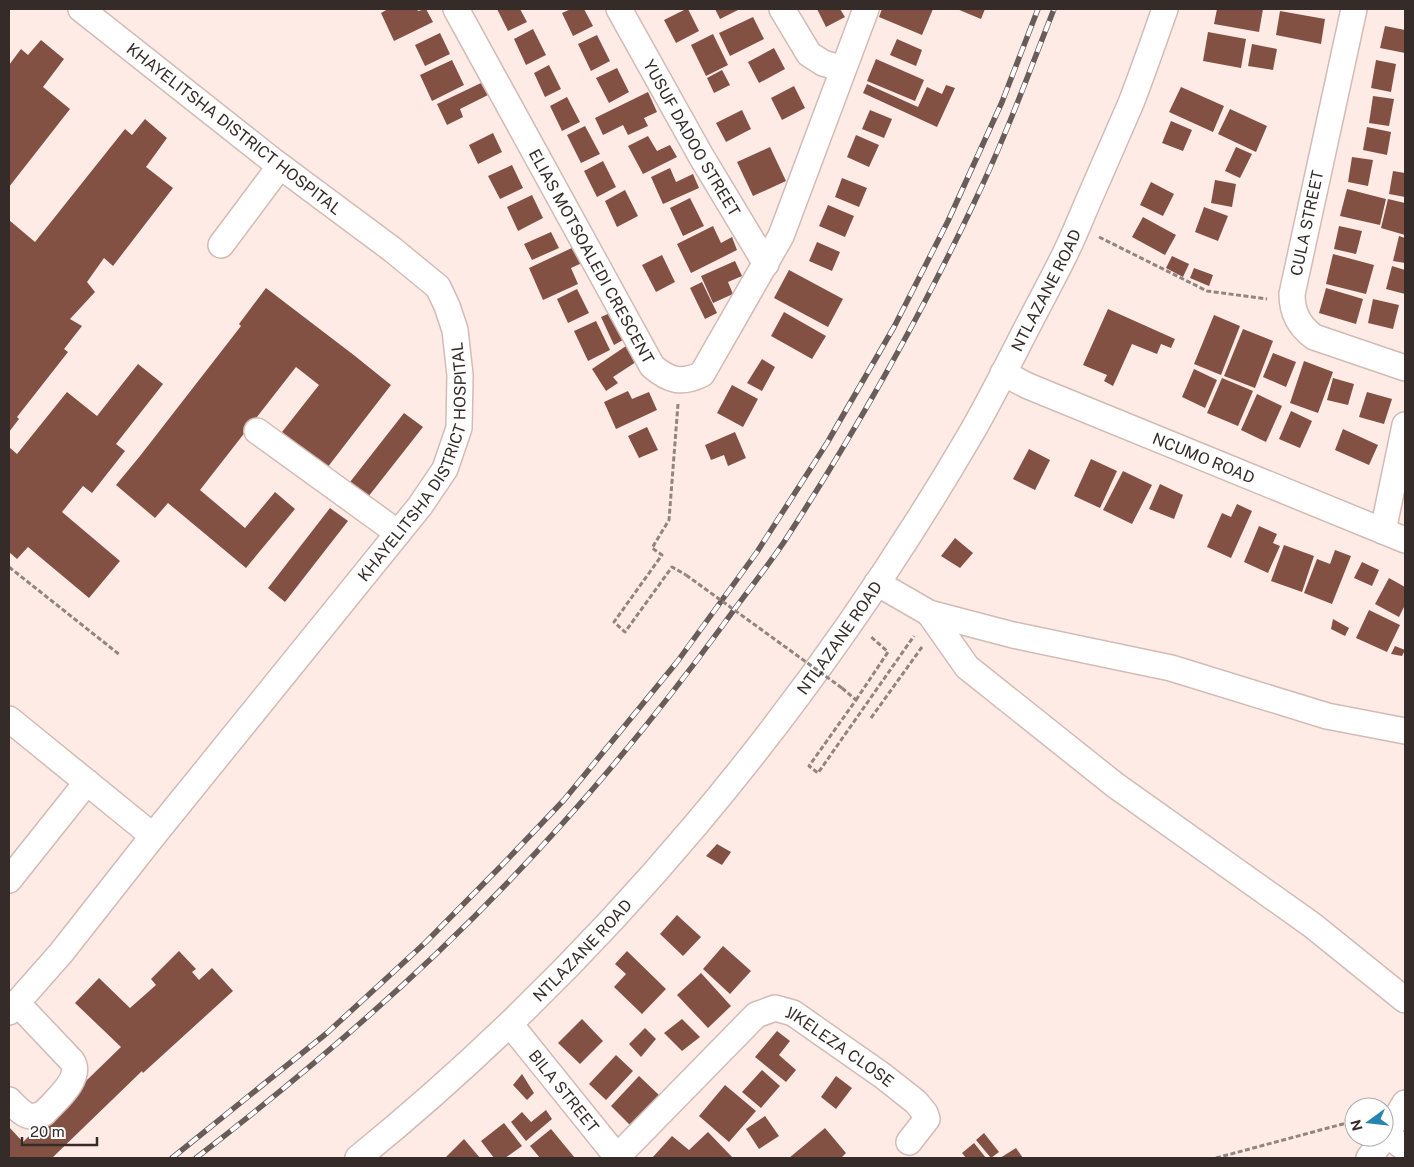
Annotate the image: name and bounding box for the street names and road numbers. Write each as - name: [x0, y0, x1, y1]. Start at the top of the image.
- street label: KHAYELITSHA DISTRICT HOSPITAL: [123, 39, 345, 219]
- street label: YUSUF DADOO STREET: [640, 56, 745, 220]
- street label: ELIAS MOTSOALEDI CRESCENT: [525, 146, 659, 367]
- street label: CULA STREET: [1287, 168, 1328, 278]
- street label: NTLAZANE ROAD: [1007, 226, 1085, 354]
- street label: KHAYELITSHA DISTRICT HOSPITAL: [354, 341, 469, 585]
- street label: NCUMO ROAD: [1150, 428, 1258, 487]
- street label: NTLAZANE ROAD: [793, 577, 886, 698]
- street label: NTLAZANE ROAD: [529, 895, 636, 1005]
- street label: JIKELEZA CLOSE: [783, 1002, 898, 1091]
- street label: BILA STREET: [525, 1046, 603, 1137]

